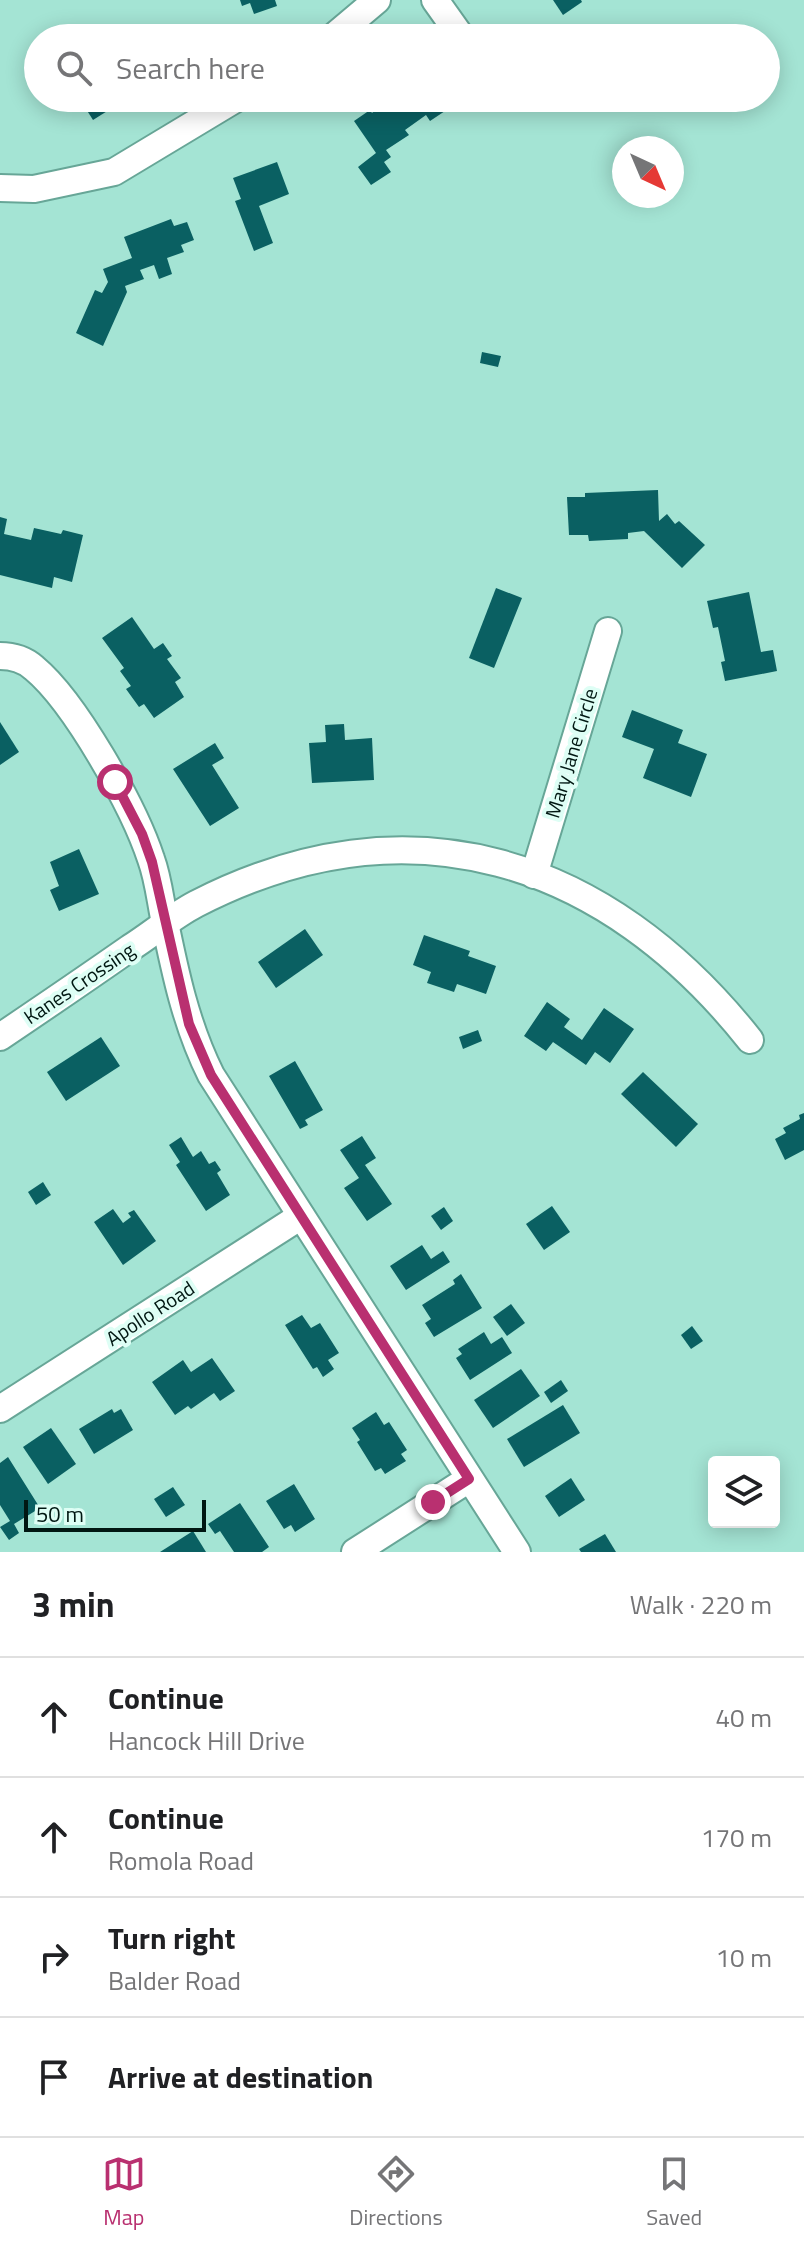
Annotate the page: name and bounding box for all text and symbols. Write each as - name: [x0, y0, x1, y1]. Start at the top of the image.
- search box: [24, 24, 780, 112]
- text: Search here: [116, 45, 265, 91]
- icon: search: [52, 46, 96, 90]
- north arrow: [612, 136, 684, 208]
- street label: Mary Jane Circle: [537, 684, 605, 822]
- route start: [97, 764, 133, 800]
- street label: Kanes Crossing: [17, 934, 141, 1032]
- street label: Apollo Road: [99, 1273, 201, 1353]
- map controls: [708, 1456, 780, 1528]
- button: layers: [708, 1456, 780, 1528]
- route end: [415, 1484, 451, 1520]
- scale bar: [24, 1496, 206, 1532]
- text: 50 m: [36, 1497, 84, 1531]
- text: 3 min: [32, 1578, 115, 1630]
- text: Walk · 220 m: [630, 1585, 772, 1624]
- text: Continue: [108, 1675, 224, 1721]
- icon: ahead: [32, 1695, 76, 1739]
- text: 40 m: [715, 1698, 772, 1737]
- text: Hancock Hill Drive: [108, 1721, 305, 1760]
- text: Continue: [108, 1795, 224, 1841]
- icon: ahead: [32, 1815, 76, 1859]
- text: 170 m: [701, 1818, 772, 1857]
- text: Romola Road: [108, 1841, 254, 1880]
- text: Turn right: [108, 1915, 236, 1961]
- icon: right: [32, 1935, 76, 1979]
- text: 10 m: [715, 1938, 772, 1977]
- text: Balder Road: [108, 1961, 241, 2000]
- text: Arrive at destination: [108, 2054, 373, 2100]
- icon: arrive: [32, 2055, 76, 2099]
- tab: Map: [102, 2152, 146, 2234]
- tab: Directions: [349, 2152, 443, 2234]
- tab: Saved: [646, 2152, 702, 2234]

